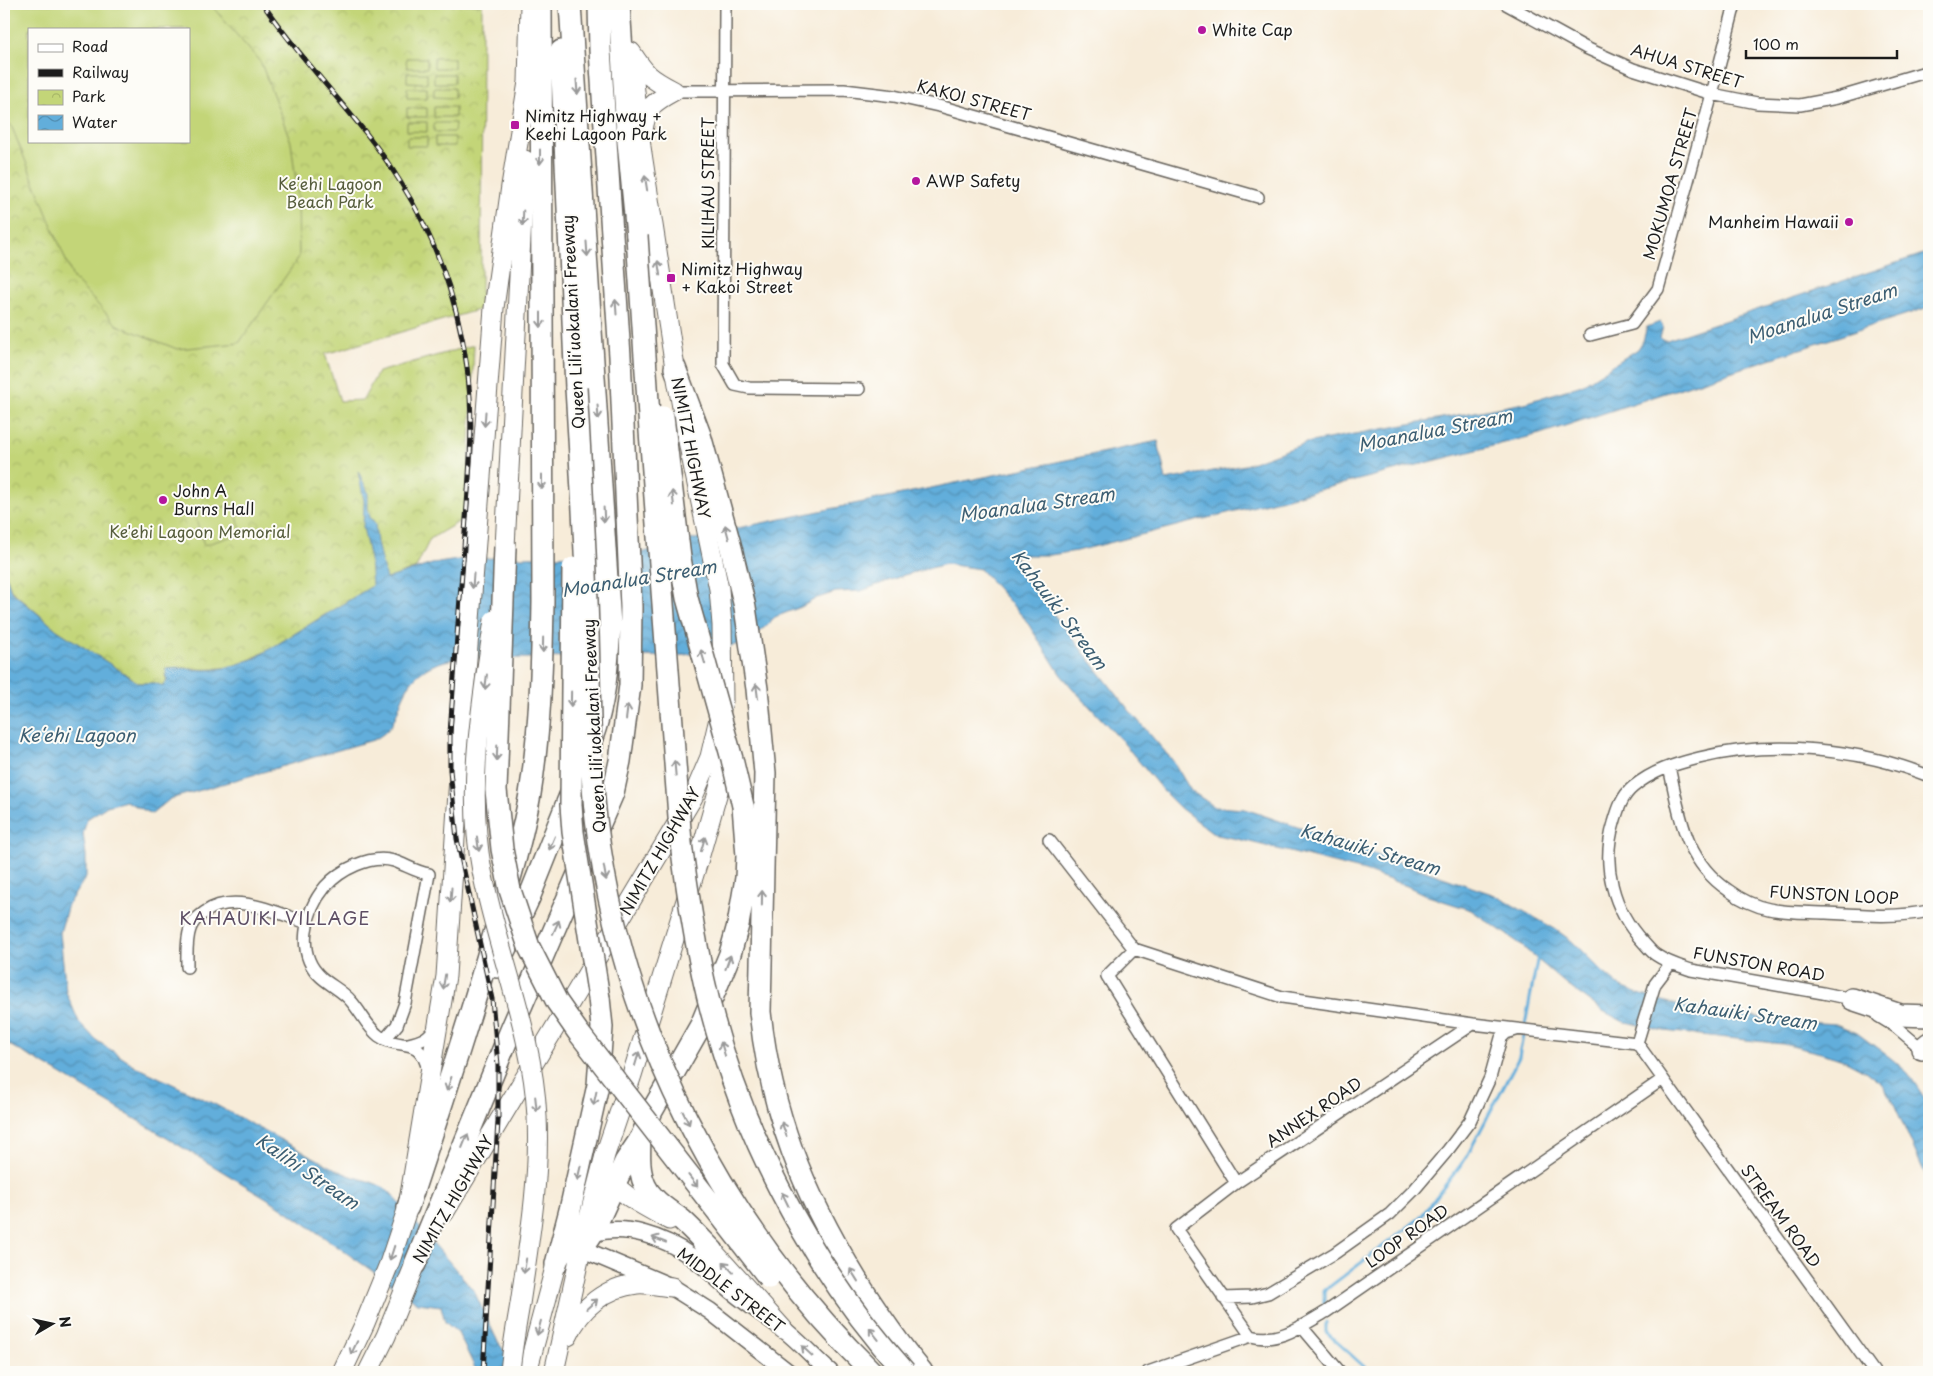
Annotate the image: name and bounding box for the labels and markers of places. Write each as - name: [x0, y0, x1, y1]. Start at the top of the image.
- place label: White Cap: [1212, 17, 1293, 41]
- marker: White Cap: [1196, 24, 1208, 36]
- place label: Nimitz Highway + Keehi Lagoon Park: [525, 103, 667, 145]
- marker: Nimitz Highway + Keehi Lagoon Park: [509, 119, 521, 131]
- place label: AWP Safety: [926, 168, 1020, 192]
- marker: AWP Safety: [910, 175, 922, 187]
- place label: Manheim Hawaii: [1708, 209, 1839, 233]
- marker: Manheim Hawaii: [1843, 216, 1855, 228]
- place label: Nimitz Highway + Kakoi Street: [681, 256, 803, 298]
- marker: Nimitz Highway + Kakoi Street: [665, 272, 677, 284]
- place label: John A Burns Hall: [173, 478, 254, 520]
- marker: John A Burns Hall: [157, 494, 169, 506]

